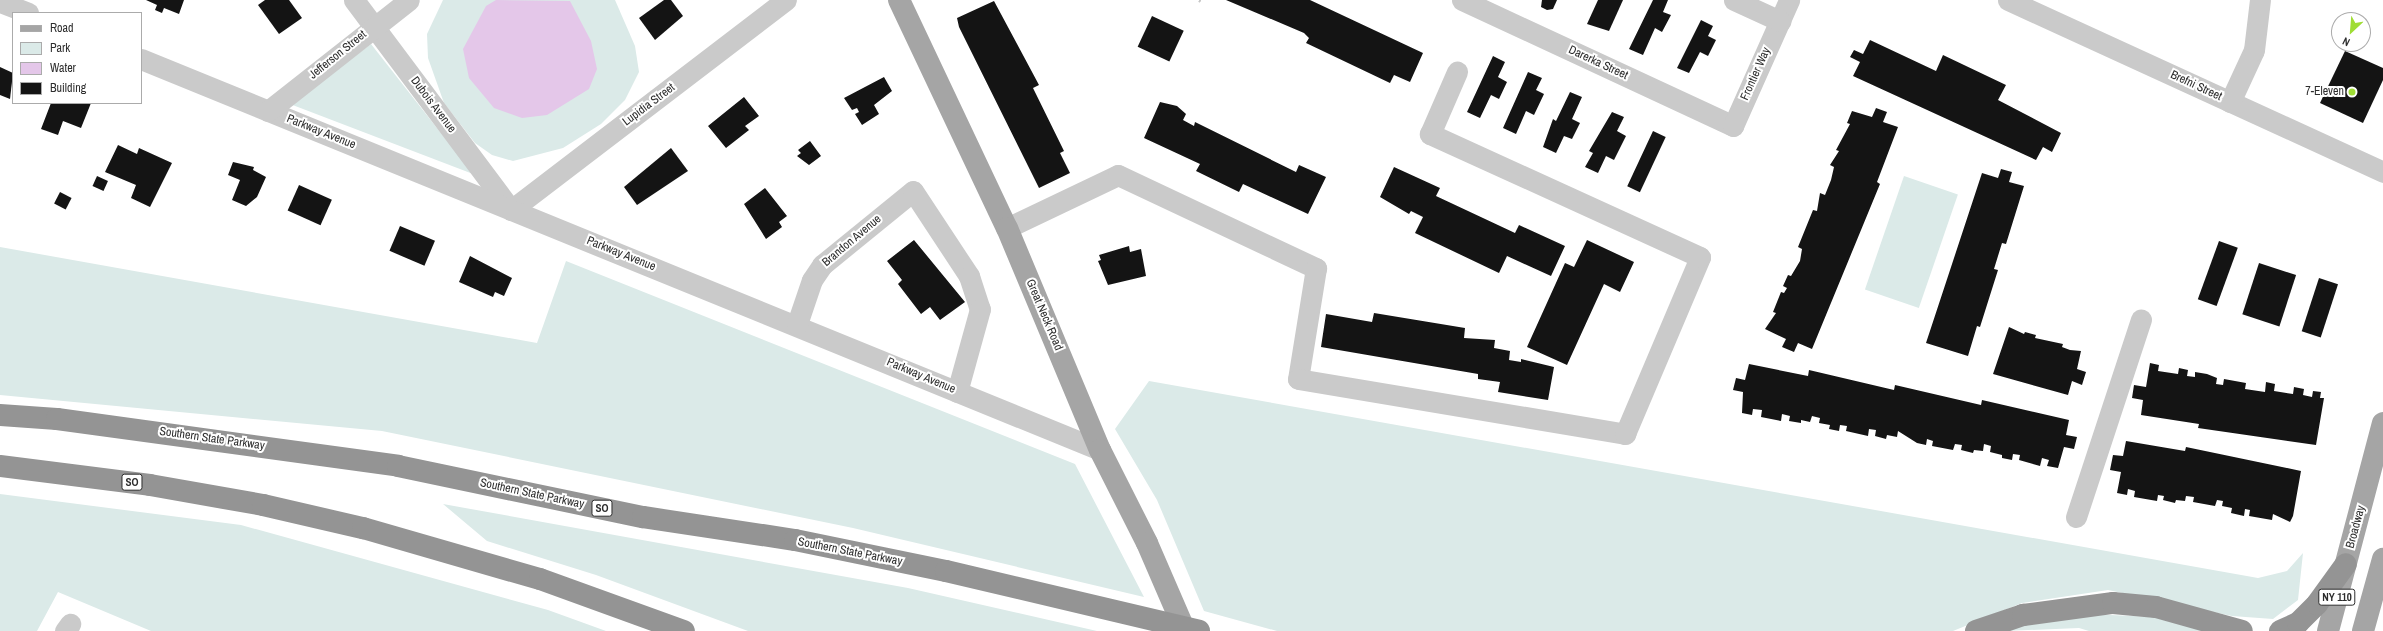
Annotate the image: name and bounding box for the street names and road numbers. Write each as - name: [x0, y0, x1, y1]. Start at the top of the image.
- street label: Jefferson Street: [307, 28, 369, 82]
- street label: Darerka Street: [1566, 43, 1630, 83]
- street label: Frontier Way: [1738, 45, 1774, 103]
- street label: Brefni Street: [2168, 68, 2224, 104]
- street label: Dubois Avenue: [407, 74, 459, 136]
- street label: Lupidia Street: [620, 81, 678, 129]
- street label: Parkway Avenue: [284, 112, 358, 152]
- street label: Brandon Avenue: [819, 212, 885, 270]
- street label: Parkway Avenue: [584, 234, 658, 274]
- street label: Great Neck Road: [1023, 277, 1065, 353]
- street label: Parkway Avenue: [884, 355, 958, 397]
- street label: Southern State Parkway: [158, 424, 266, 454]
- road number: SO: [121, 473, 143, 491]
- street label: Southern State Parkway: [479, 476, 585, 512]
- road number: SO: [591, 499, 613, 517]
- street label: Broadway: [2343, 504, 2369, 550]
- street label: Southern State Parkway: [797, 535, 903, 569]
- road number: NY 110: [2318, 588, 2356, 606]

